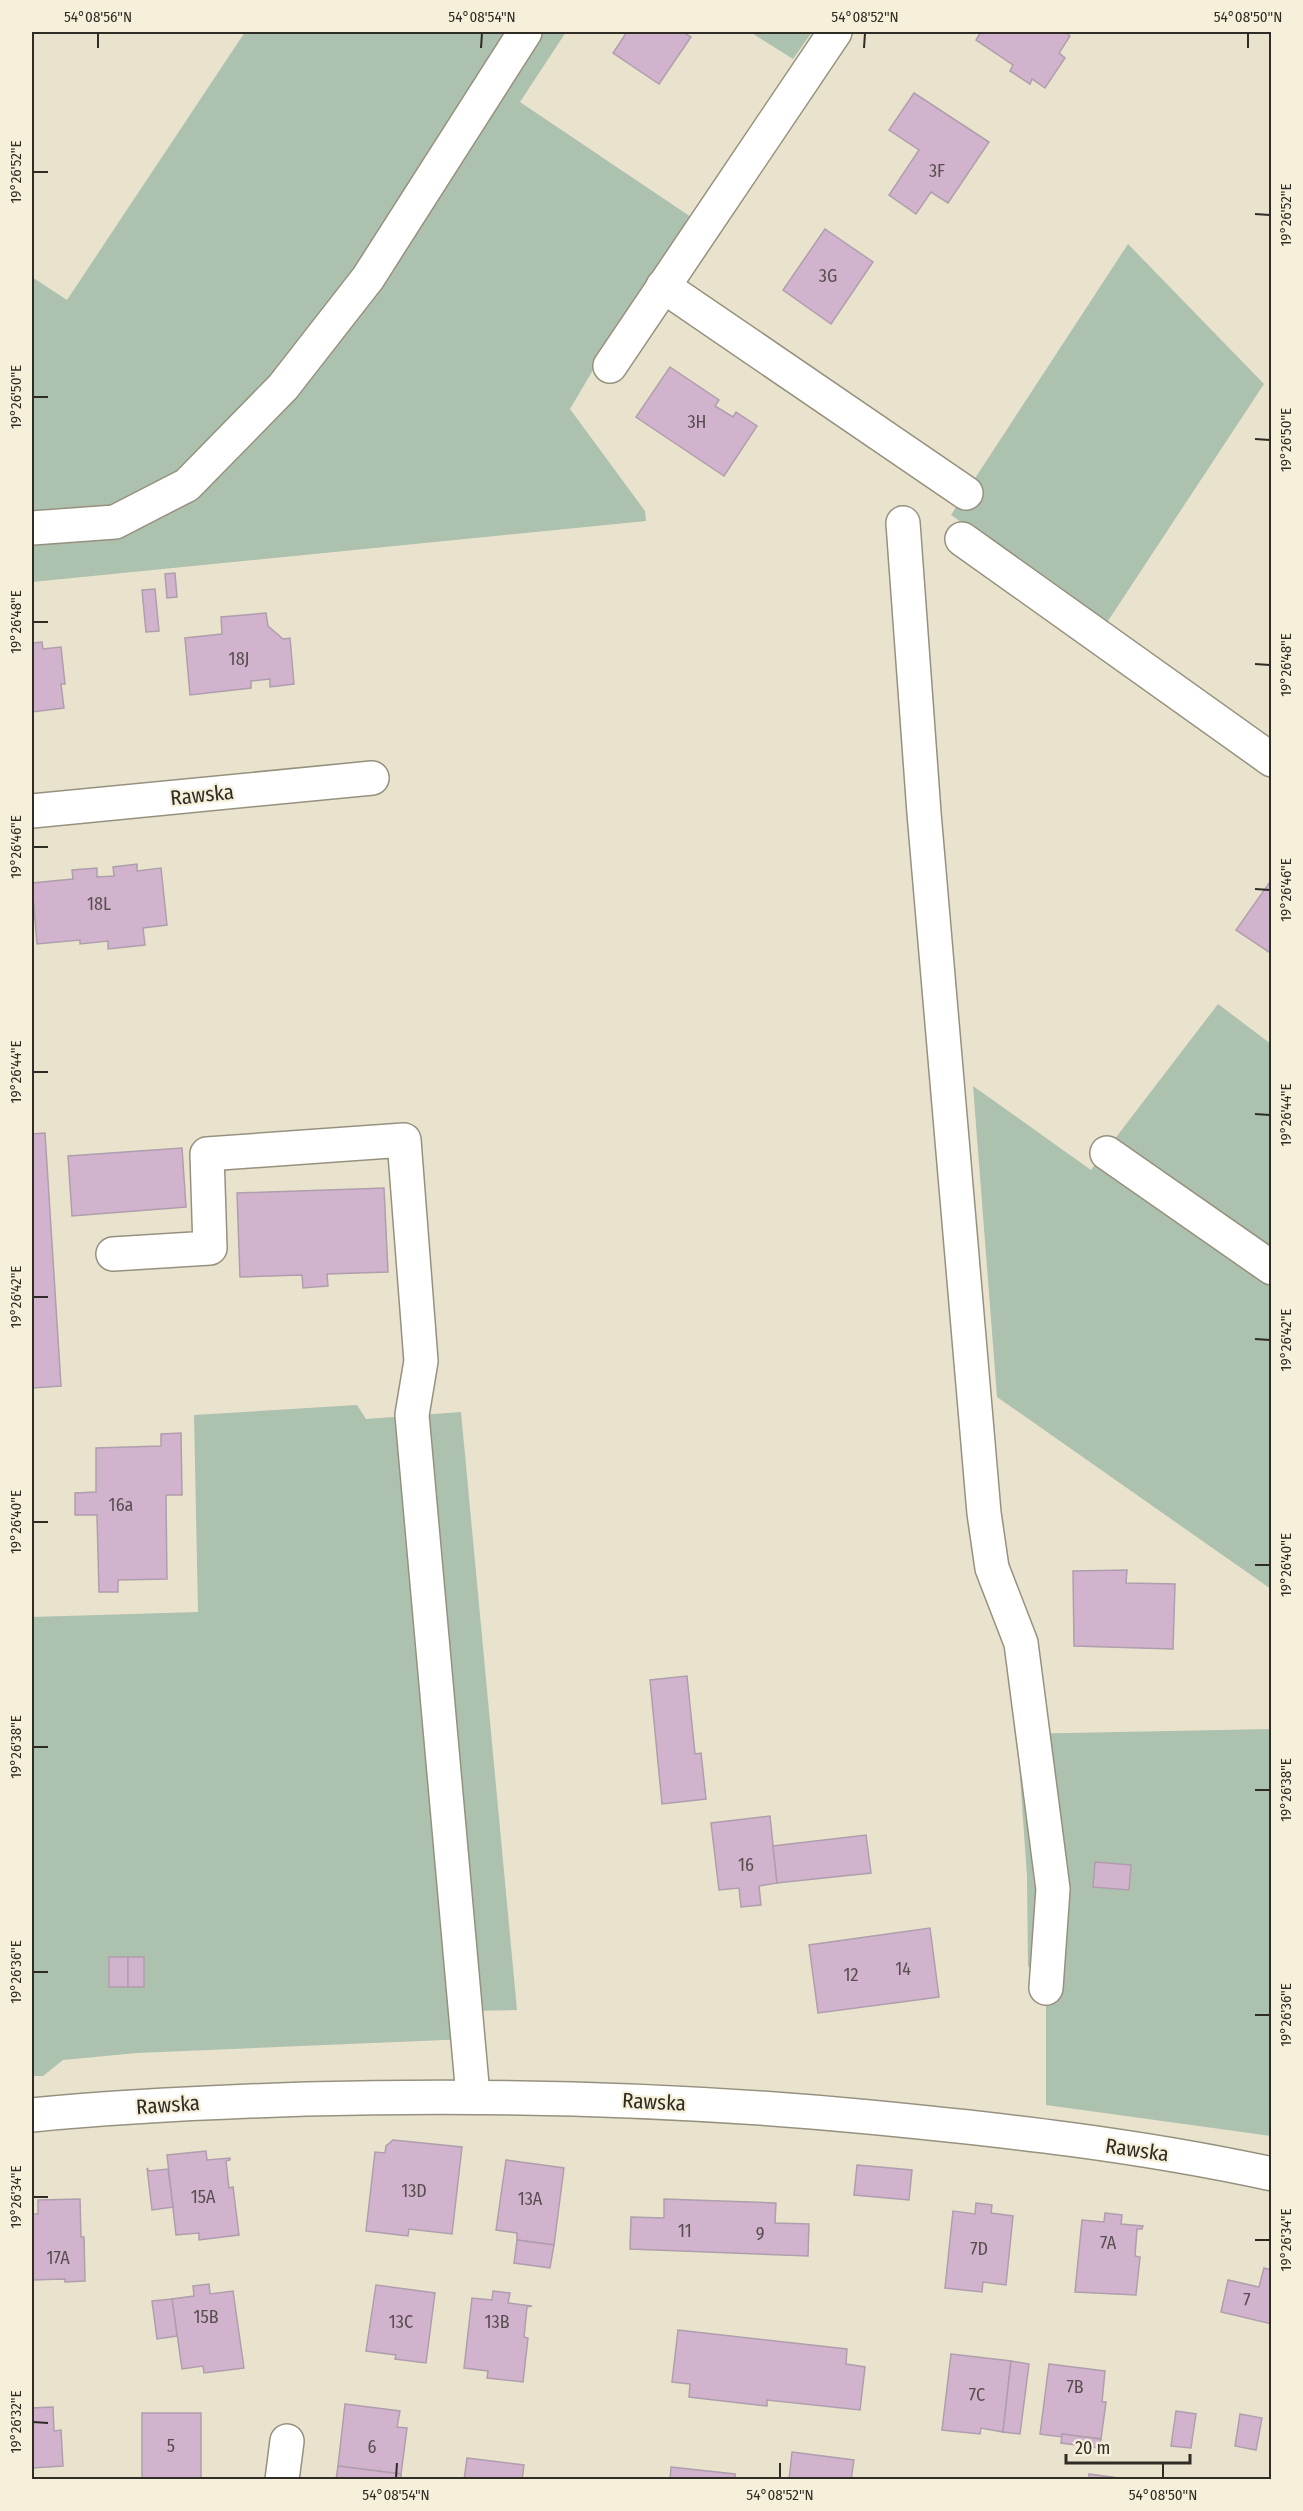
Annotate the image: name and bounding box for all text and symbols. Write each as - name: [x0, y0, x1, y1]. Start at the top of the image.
- text: 54°08'56"N: [64, 8, 132, 26]
- text: 54°08'54"N: [448, 8, 516, 26]
- text: 54°08'52"N: [831, 8, 899, 26]
- text: 54°08'50"N: [1214, 8, 1282, 26]
- text: 19°26'52"E: [7, 140, 25, 204]
- house number: 3F: [929, 160, 945, 182]
- text: 19°26'52"E: [1277, 183, 1295, 247]
- house number: 3G: [819, 265, 837, 287]
- text: 19°26'50"E: [7, 365, 25, 429]
- text: 19°26'50"E: [1277, 408, 1295, 472]
- house number: 3H: [687, 411, 707, 433]
- text: 19°26'48"E: [7, 590, 25, 654]
- text: 19°26'48"E: [1277, 633, 1295, 697]
- house number: 18J: [229, 648, 249, 670]
- street label: Rawska: [169, 779, 235, 811]
- text: 19°26'46"E: [7, 815, 25, 879]
- text: 19°26'46"E: [1277, 858, 1295, 922]
- house number: 18L: [87, 893, 111, 915]
- text: 19°26'44"E: [7, 1041, 25, 1103]
- text: 19°26'44"E: [1277, 1084, 1295, 1146]
- text: 19°26'42"E: [7, 1266, 25, 1328]
- text: 19°26'42"E: [1277, 1309, 1295, 1371]
- text: 19°26'40"E: [7, 1490, 25, 1554]
- house number: 16a: [109, 1494, 134, 1516]
- text: 19°26'40"E: [1277, 1533, 1295, 1597]
- text: 19°26'38"E: [7, 1715, 25, 1779]
- text: 19°26'38"E: [1277, 1758, 1295, 1822]
- house number: 16: [738, 1854, 754, 1876]
- text: 19°26'36"E: [7, 1940, 25, 2004]
- house number: 14: [895, 1958, 911, 1980]
- house number: 12: [844, 1964, 859, 1986]
- text: 19°26'36"E: [1277, 1983, 1295, 2047]
- street label: Rawska: [621, 2087, 687, 2117]
- street label: Rawska: [135, 2090, 201, 2120]
- street label: Rawska: [1104, 2133, 1170, 2167]
- text: 19°26'34"E: [7, 2166, 25, 2228]
- house number: 13D: [401, 2180, 427, 2202]
- house number: 15A: [191, 2186, 216, 2208]
- house number: 13A: [518, 2188, 543, 2210]
- text: 19°26'34"E: [1277, 2209, 1295, 2271]
- house number: 11: [678, 2220, 692, 2242]
- house number: 9: [756, 2223, 764, 2245]
- house number: 7A: [1100, 2232, 1117, 2254]
- house number: 7D: [970, 2238, 988, 2260]
- house number: 17A: [46, 2247, 70, 2269]
- house number: 7: [1243, 2289, 1251, 2311]
- house number: 15B: [193, 2306, 219, 2328]
- house number: 13C: [389, 2311, 413, 2333]
- house number: 13B: [485, 2311, 510, 2333]
- house number: 7B: [1066, 2376, 1084, 2398]
- house number: 7C: [969, 2384, 985, 2406]
- text: 19°26'32"E: [7, 2391, 25, 2453]
- scale bar: [1066, 2427, 1190, 2465]
- house number: 5: [167, 2435, 175, 2457]
- house number: 6: [368, 2436, 377, 2458]
- text: 20 m: [1075, 2437, 1110, 2459]
- text: 54°08'54"N: [362, 2486, 430, 2504]
- text: 54°08'52"N: [746, 2486, 814, 2504]
- text: 54°08'50"N: [1129, 2486, 1197, 2504]

